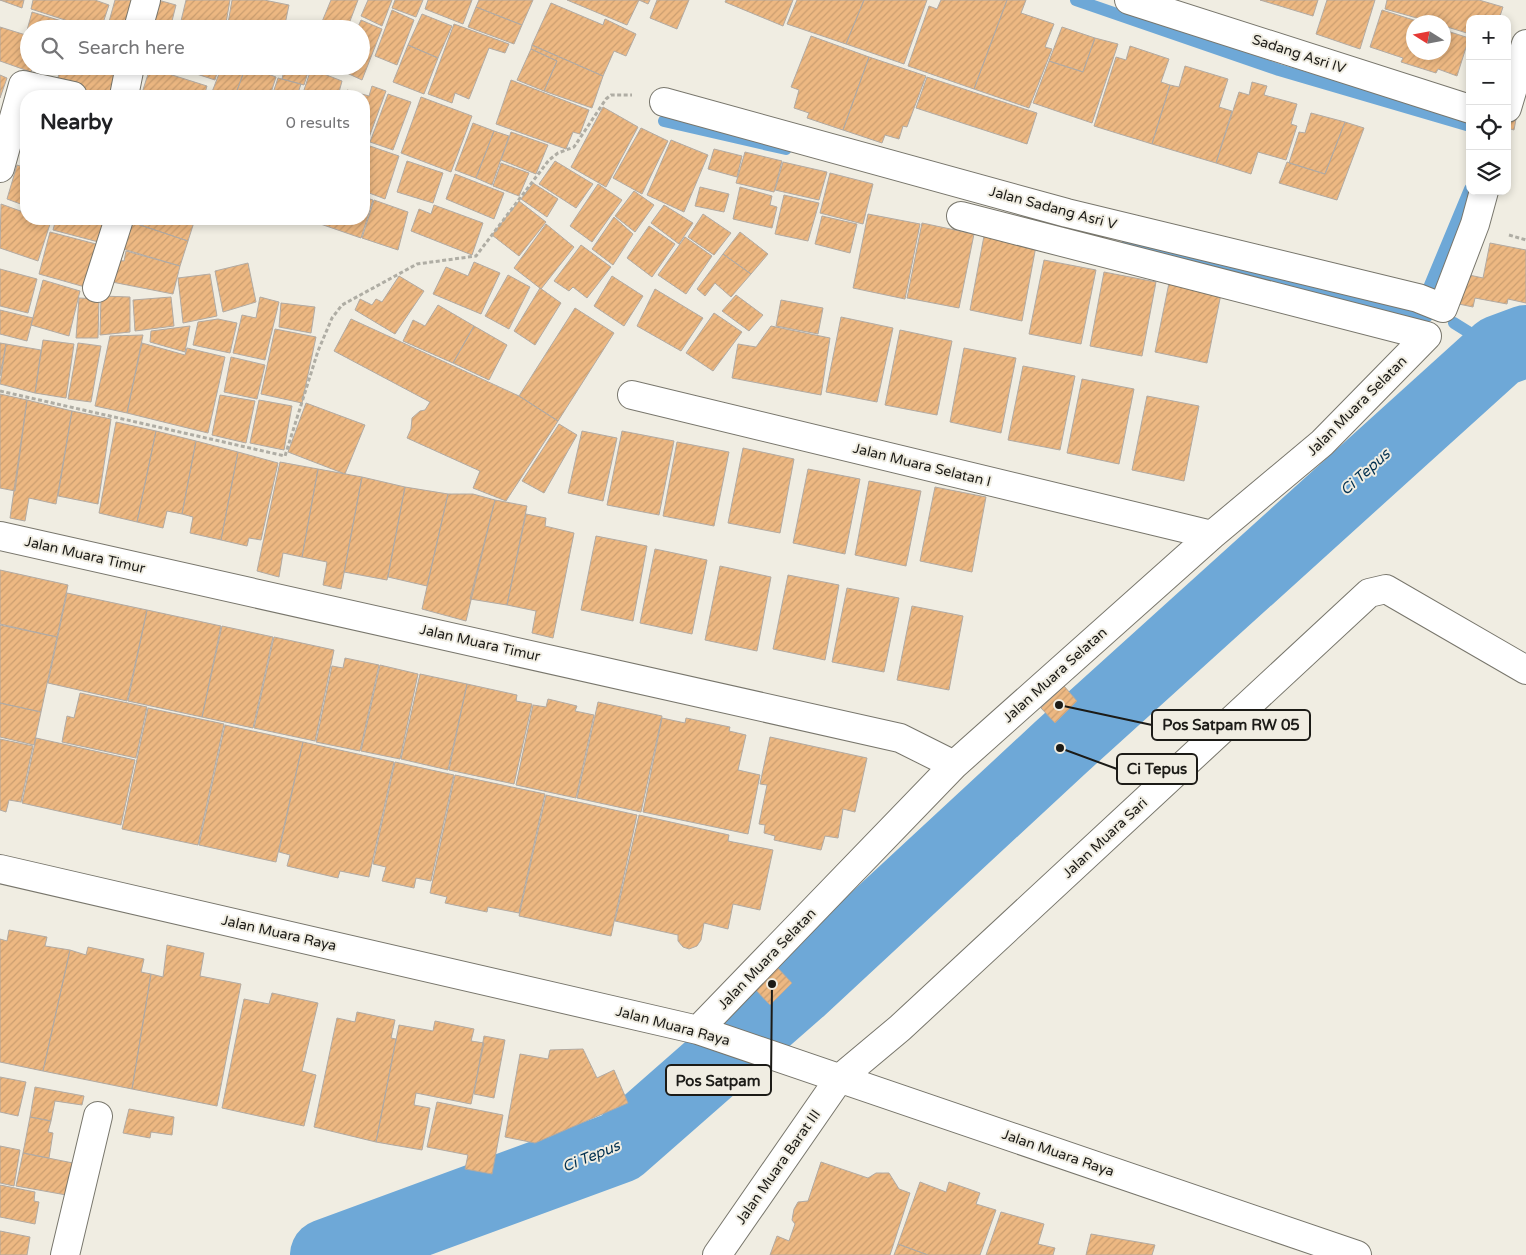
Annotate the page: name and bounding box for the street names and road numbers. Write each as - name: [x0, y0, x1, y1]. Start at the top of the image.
- street label: Sadang Asri IV: [1250, 31, 1348, 77]
- street label: Jalan Sadang Asri V: [987, 183, 1119, 233]
- street label: Jalan Muara Selatan: [1304, 353, 1410, 459]
- street label: Jalan Muara Selatan I: [851, 440, 993, 490]
- street label: Jalan Muara Timur: [23, 533, 147, 577]
- street label: Jalan Muara Timur: [418, 621, 542, 665]
- street label: Jalan Muara Selatan: [1000, 624, 1110, 726]
- street label: Jalan Muara Sari: [1059, 794, 1151, 882]
- street label: Jalan Muara Selatan: [714, 905, 820, 1013]
- street label: Jalan Muara Raya: [220, 911, 338, 955]
- street label: Jalan Muara Raya: [614, 1003, 732, 1049]
- street label: Jalan Muara Barat III: [732, 1106, 824, 1228]
- street label: Jalan Muara Raya: [1000, 1126, 1116, 1180]

